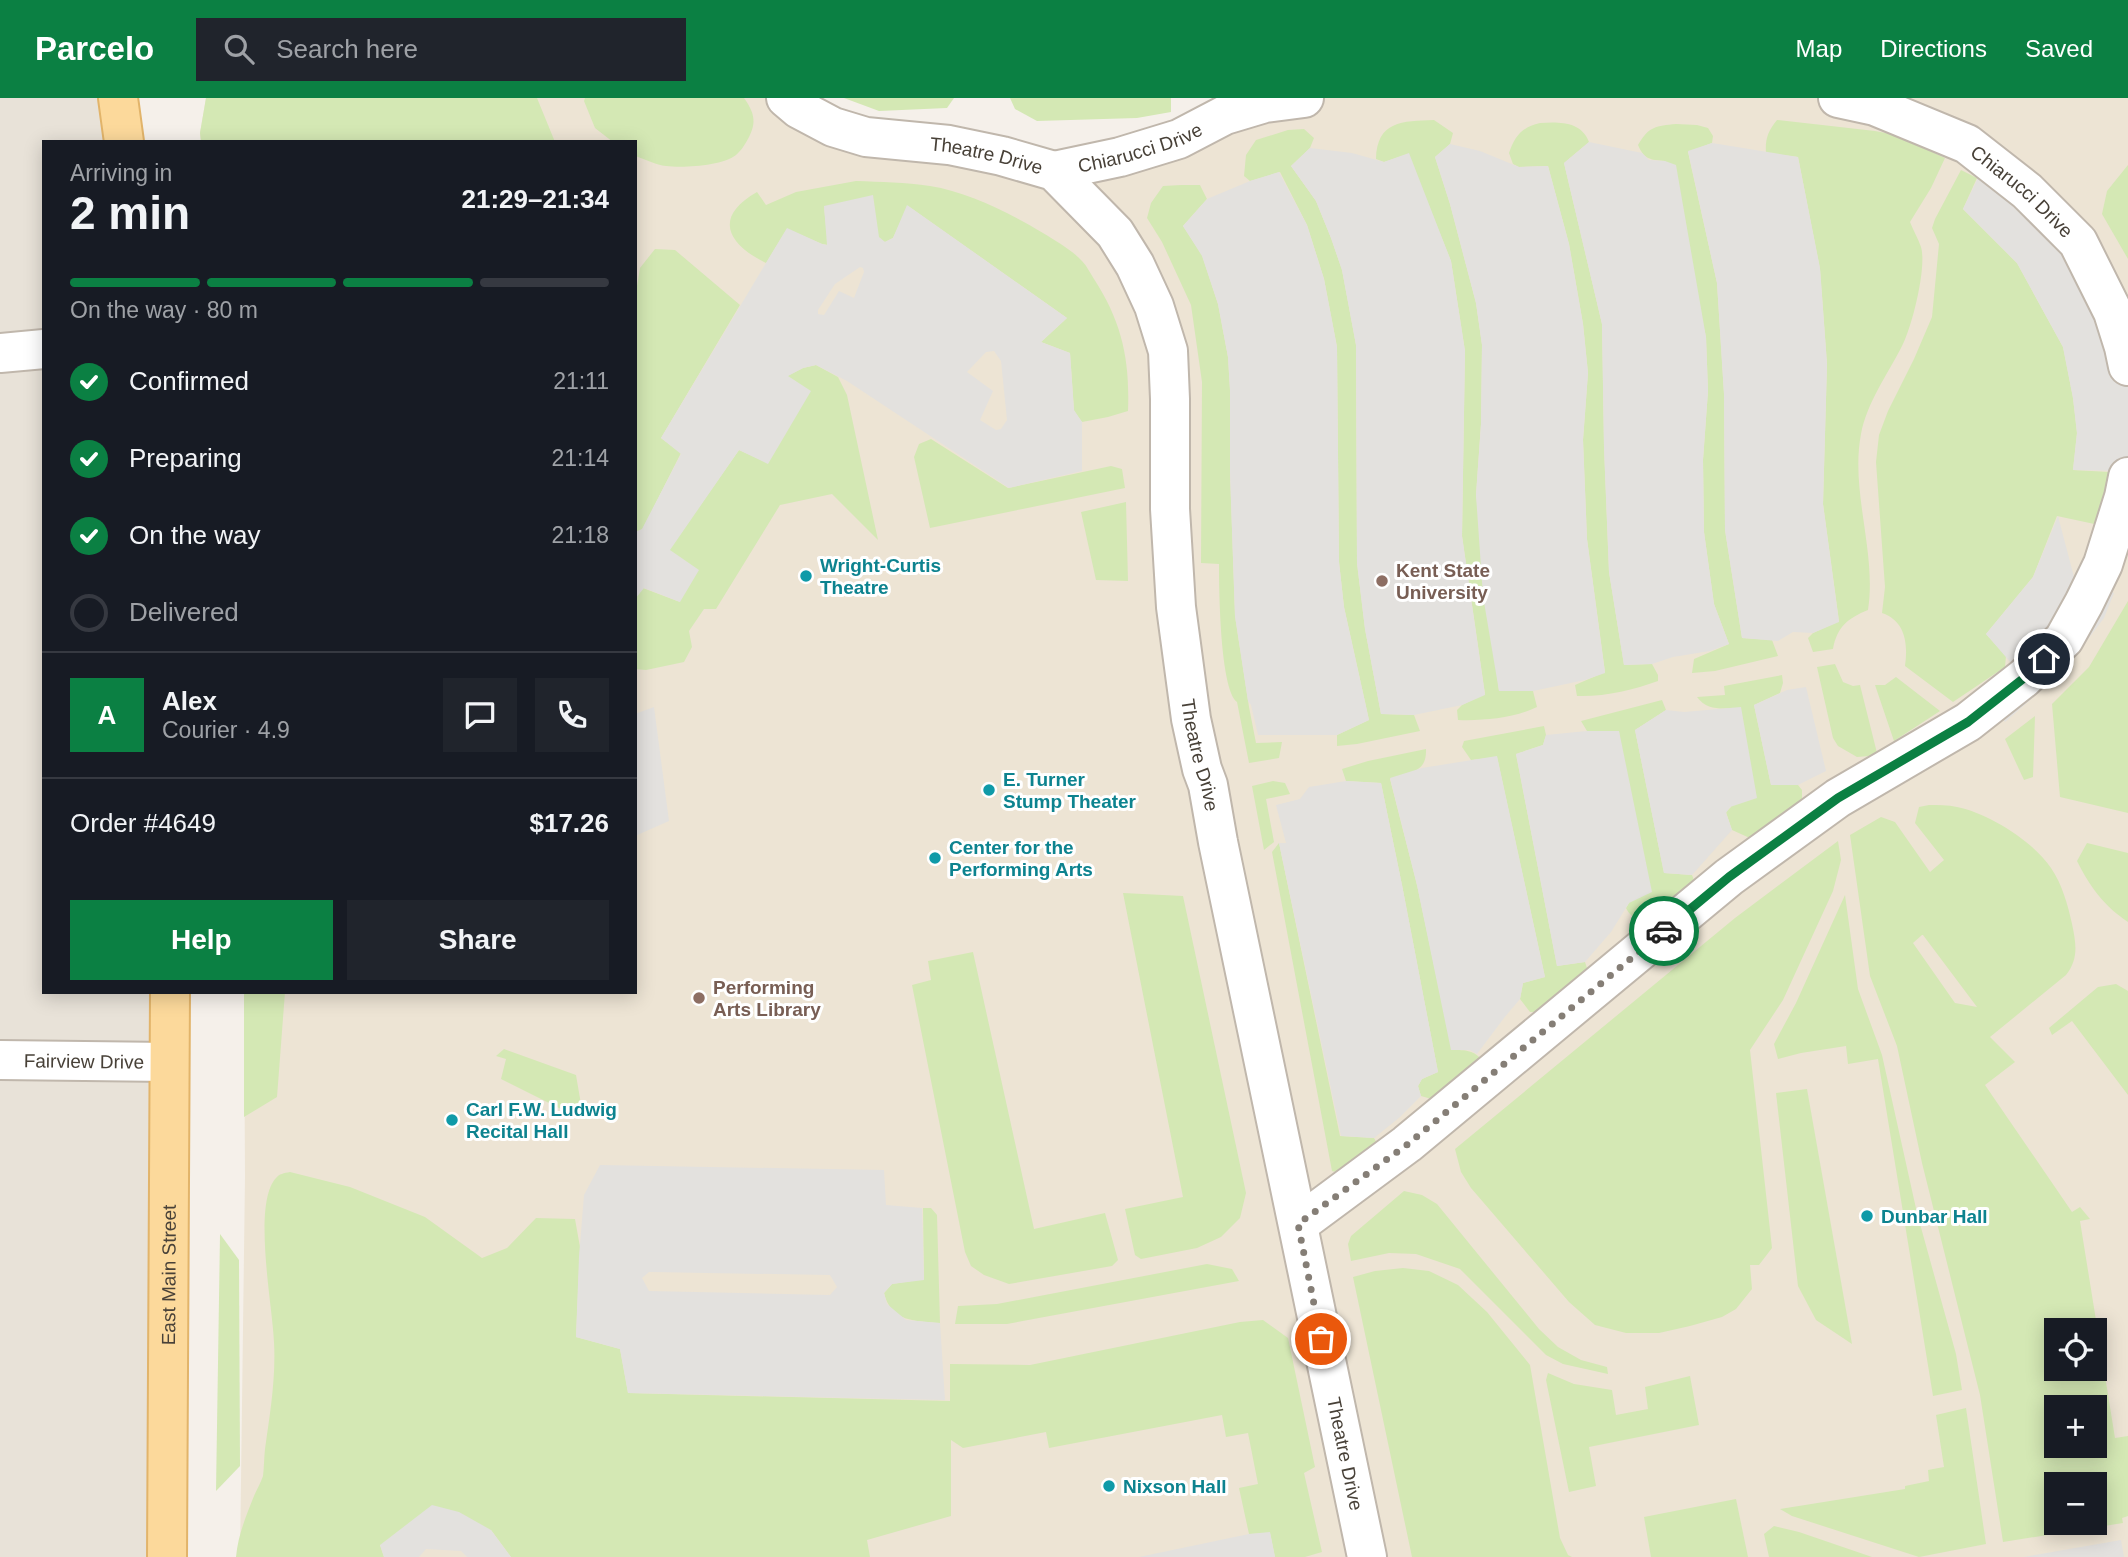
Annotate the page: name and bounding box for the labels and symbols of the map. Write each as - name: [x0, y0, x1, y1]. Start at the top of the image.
- street label: Chiarucci Drive: [1076, 118, 1205, 176]
- street label: Theatre Drive: [929, 133, 1045, 178]
- street label: Chiarucci Drive: [1967, 141, 2077, 241]
- place label: Wright-Curtis Theatre: [820, 555, 941, 598]
- place label: Kent State University: [1396, 560, 1490, 603]
- marker: Wright-Curtis Theatre: [798, 568, 814, 584]
- marker: Kent State University: [1374, 573, 1390, 589]
- pin: [2014, 629, 2074, 689]
- street label: Theatre Drive: [1178, 697, 1223, 813]
- place label: E. Turner Stump Theater: [1003, 769, 1137, 812]
- marker: E. Turner Stump Theater: [981, 782, 997, 798]
- place label: Center for the Performing Arts: [949, 837, 1093, 880]
- marker: Center for the Performing Arts: [927, 850, 943, 866]
- courier: [1629, 896, 1699, 966]
- place label: Performing Arts Library: [713, 977, 821, 1020]
- marker: Performing Arts Library: [691, 990, 707, 1006]
- street label: Fairview Drive: [24, 1050, 144, 1072]
- place label: Carl F.W. Ludwig Recital Hall: [466, 1099, 617, 1142]
- marker: Carl F.W. Ludwig Recital Hall: [444, 1112, 460, 1128]
- street label: East Main Street: [158, 1204, 179, 1345]
- place label: Dunbar Hall: [1881, 1206, 1988, 1227]
- marker: Dunbar Hall: [1859, 1208, 1875, 1224]
- pin: [1291, 1309, 1351, 1369]
- street label: Theatre Drive: [1323, 1395, 1368, 1512]
- place label: Nixson Hall: [1123, 1476, 1226, 1497]
- marker: Nixson Hall: [1101, 1478, 1117, 1494]

